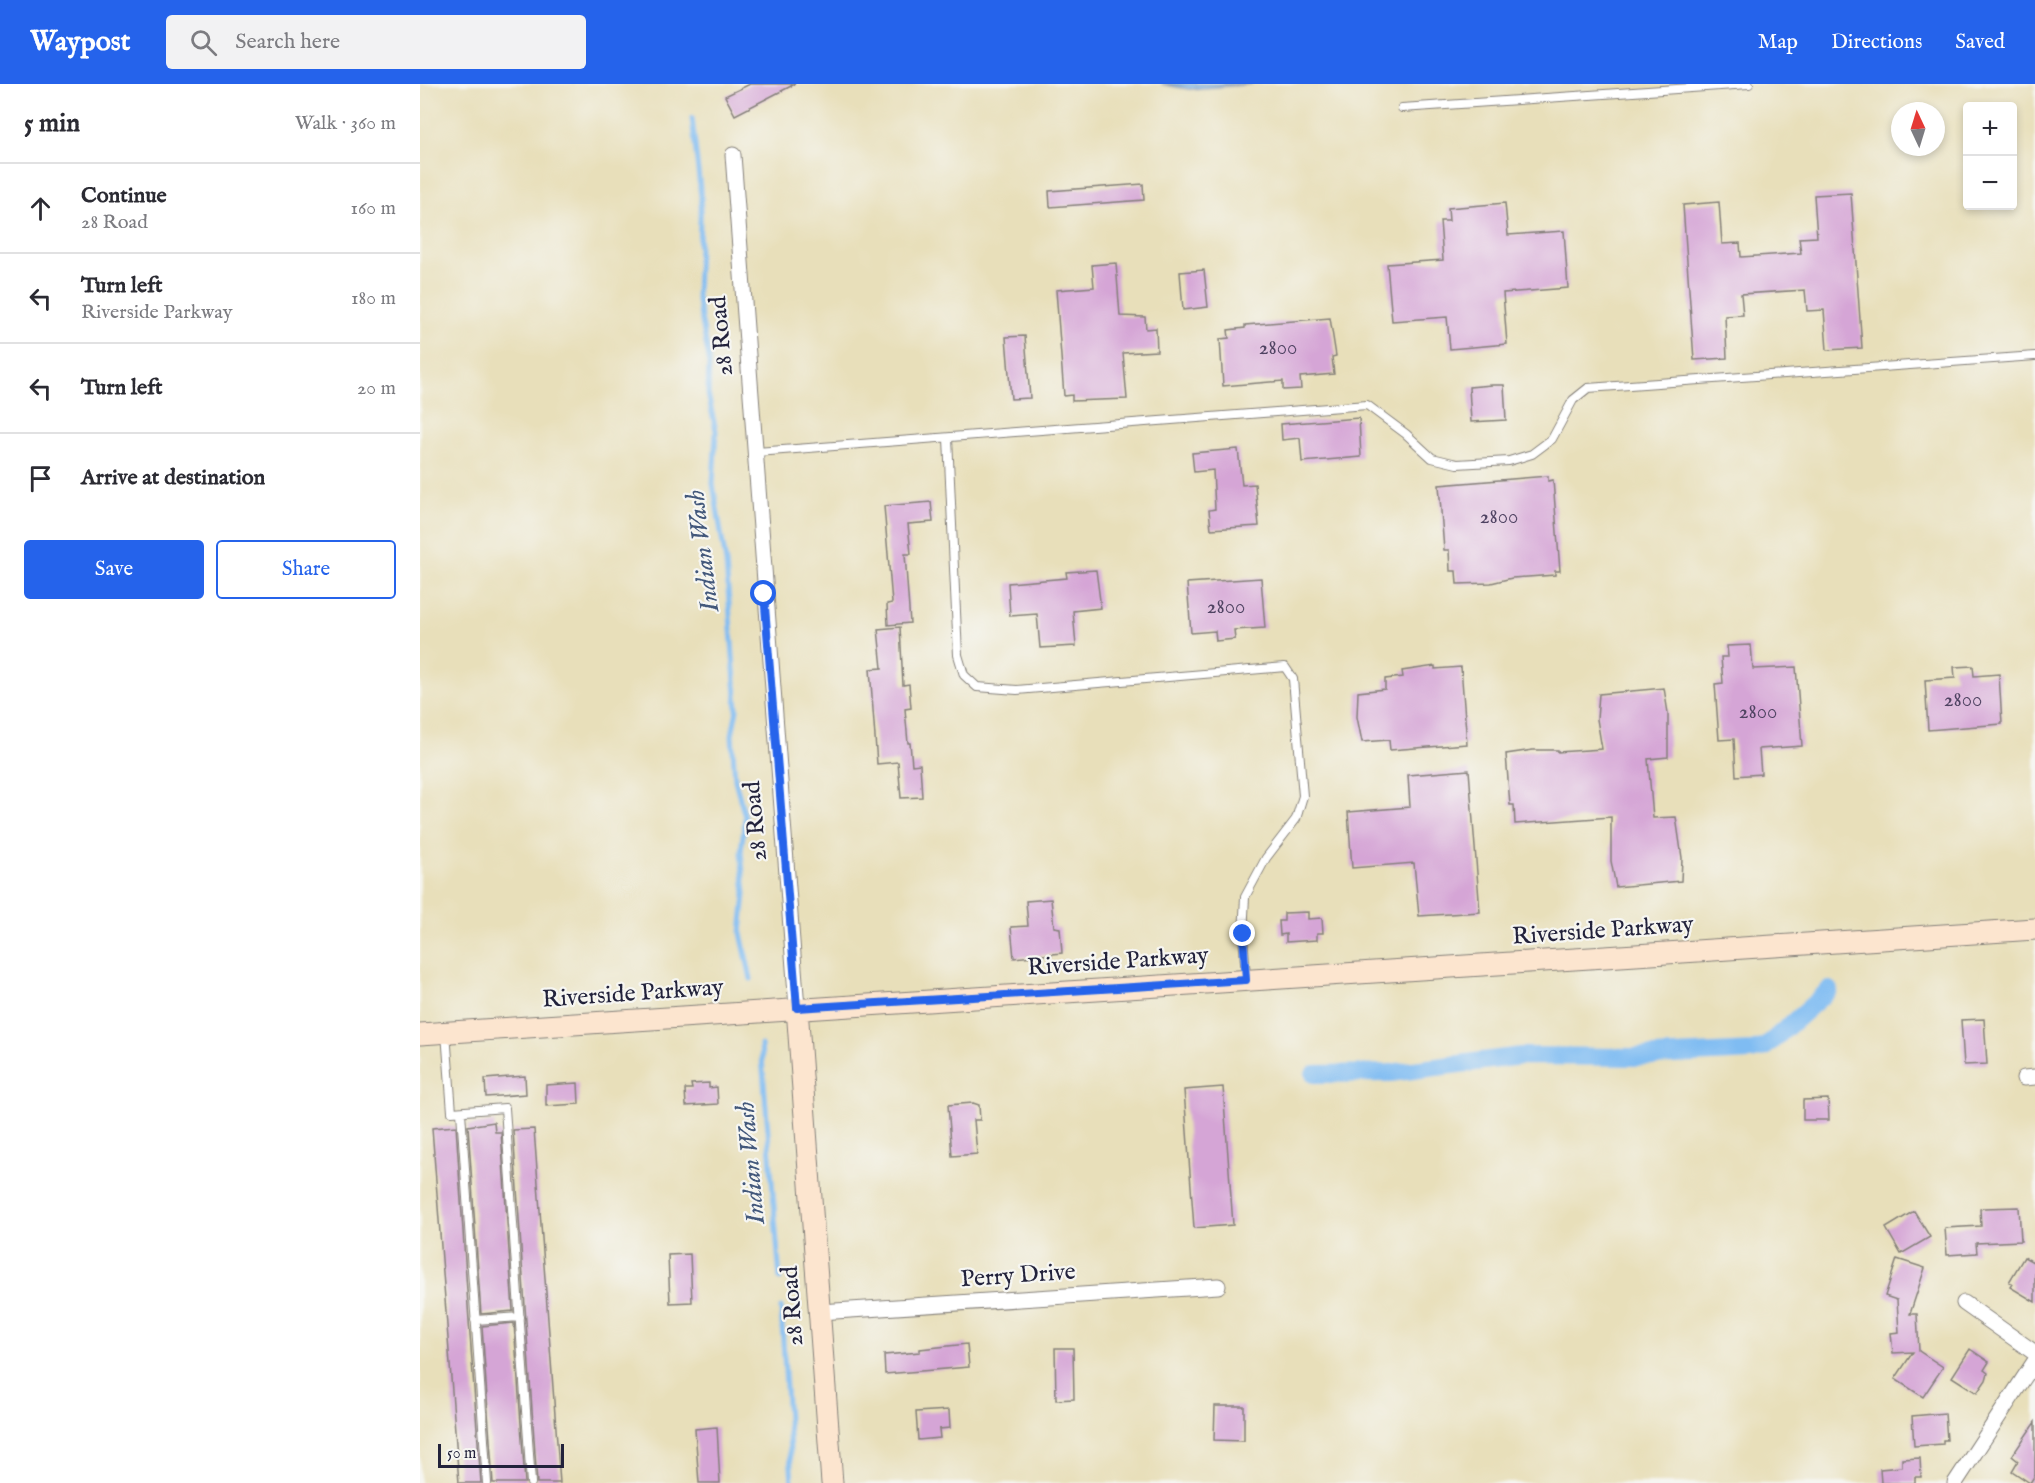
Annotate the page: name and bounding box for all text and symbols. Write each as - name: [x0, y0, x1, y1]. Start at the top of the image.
- search box: [166, 15, 586, 69]
- text: Waypost: [30, 25, 130, 60]
- icon: search: [187, 26, 220, 59]
- text: Search here: [235, 28, 340, 56]
- text: Map: [1758, 29, 1798, 56]
- text: Directions: [1831, 29, 1922, 56]
- text: Saved: [1955, 29, 2005, 56]
- north arrow: [1891, 102, 1945, 156]
- map controls: [1963, 102, 2017, 210]
- button: +: [1963, 102, 2017, 156]
- text: 5 min: [24, 107, 80, 140]
- text: Walk · 360 m: [295, 111, 396, 136]
- button: −: [1963, 156, 2017, 210]
- text: Continue: [81, 182, 167, 210]
- icon: ahead: [24, 192, 57, 225]
- text: 160 m: [350, 196, 396, 221]
- text: 28 Road: [81, 210, 148, 235]
- text: Turn left: [81, 272, 163, 300]
- icon: left: [24, 282, 57, 315]
- text: 180 m: [351, 286, 396, 311]
- street label: 28 Road: [703, 295, 741, 377]
- text: Riverside Parkway: [81, 300, 232, 325]
- house number: 2800: [1259, 335, 1297, 362]
- icon: left: [24, 372, 57, 405]
- text: Turn left: [81, 374, 163, 402]
- text: 20 m: [357, 376, 396, 401]
- icon: arrive: [24, 462, 57, 495]
- text: Arrive at destination: [81, 464, 265, 492]
- water label: Indian Wash: [679, 488, 727, 615]
- house number: 2800: [1480, 504, 1518, 531]
- button: Save: [24, 540, 204, 599]
- button: Share: [216, 540, 396, 599]
- route start: [750, 580, 776, 606]
- house number: 2800: [1207, 594, 1245, 621]
- house number: 2800: [1944, 687, 1982, 714]
- house number: 2800: [1739, 699, 1777, 726]
- street label: 28 Road: [737, 780, 775, 862]
- street label: Riverside Parkway: [1511, 909, 1695, 953]
- route end: [1229, 920, 1255, 946]
- street label: Riverside Parkway: [1026, 940, 1210, 984]
- street label: Riverside Parkway: [541, 972, 725, 1016]
- water label: Indian Wash: [729, 1100, 773, 1227]
- street label: Perry Drive: [959, 1257, 1077, 1295]
- street label: 28 Road: [775, 1265, 811, 1347]
- scale bar: [438, 1441, 564, 1468]
- text: 50 m: [447, 1444, 476, 1464]

